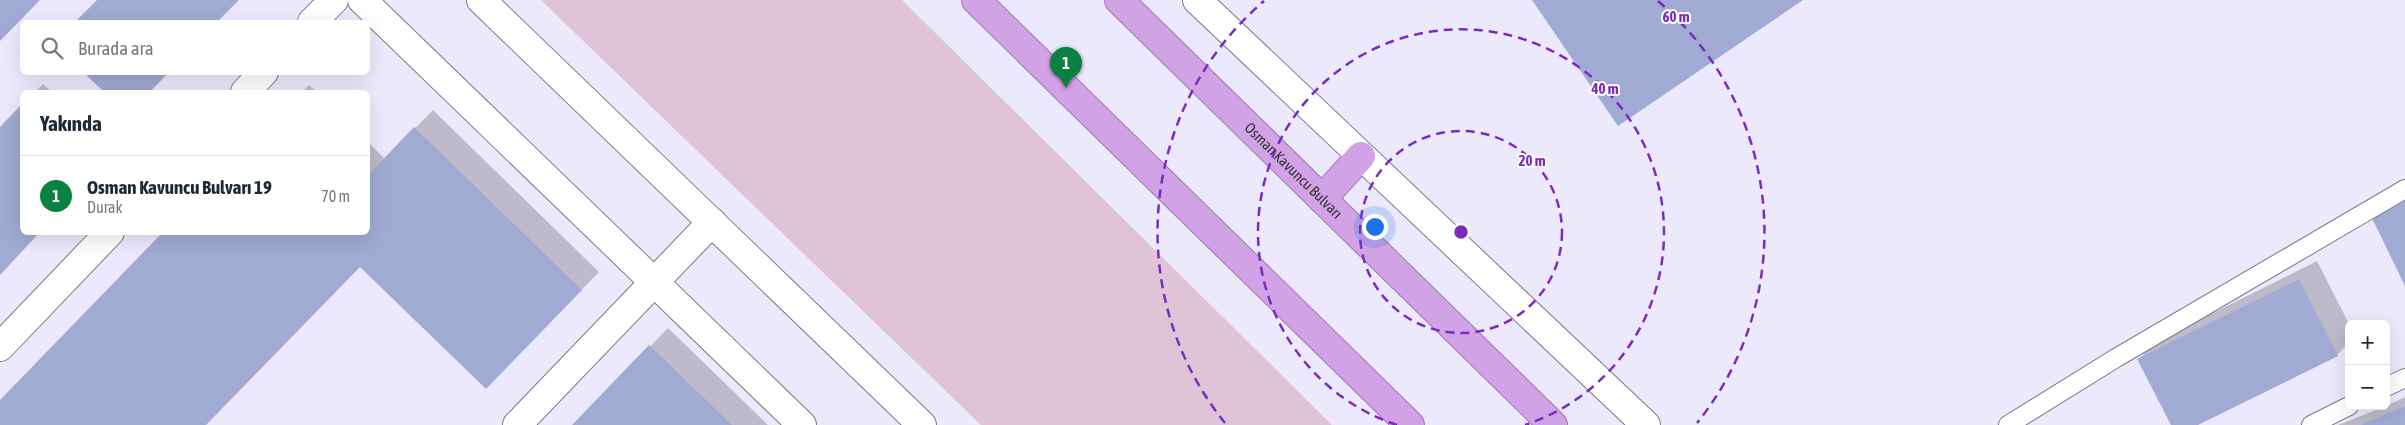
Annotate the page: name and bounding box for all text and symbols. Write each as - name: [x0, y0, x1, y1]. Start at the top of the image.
- text: 60 m: [1663, 8, 1690, 25]
- search box: [20, 20, 370, 75]
- icon: search: [38, 34, 66, 62]
- text: Burada ara: [78, 37, 154, 59]
- pin: 1: [1050, 47, 1082, 88]
- text: 40 m: [1591, 80, 1619, 97]
- text: Yakında: [40, 111, 102, 135]
- street label: Osman Kavuncu Bulvarı: [1241, 119, 1346, 222]
- text: 20 m: [1519, 152, 1546, 169]
- text: Osman Kavuncu Bulvarı 19: [87, 176, 272, 198]
- text: 1: [52, 187, 60, 205]
- text: 70 m: [321, 187, 350, 205]
- text: Durak: [87, 198, 123, 216]
- your location: [1362, 214, 1388, 240]
- centre of rings: [1452, 223, 1470, 241]
- map controls: [2345, 320, 2390, 410]
- button: +: [2345, 320, 2390, 365]
- button: −: [2345, 365, 2390, 410]

